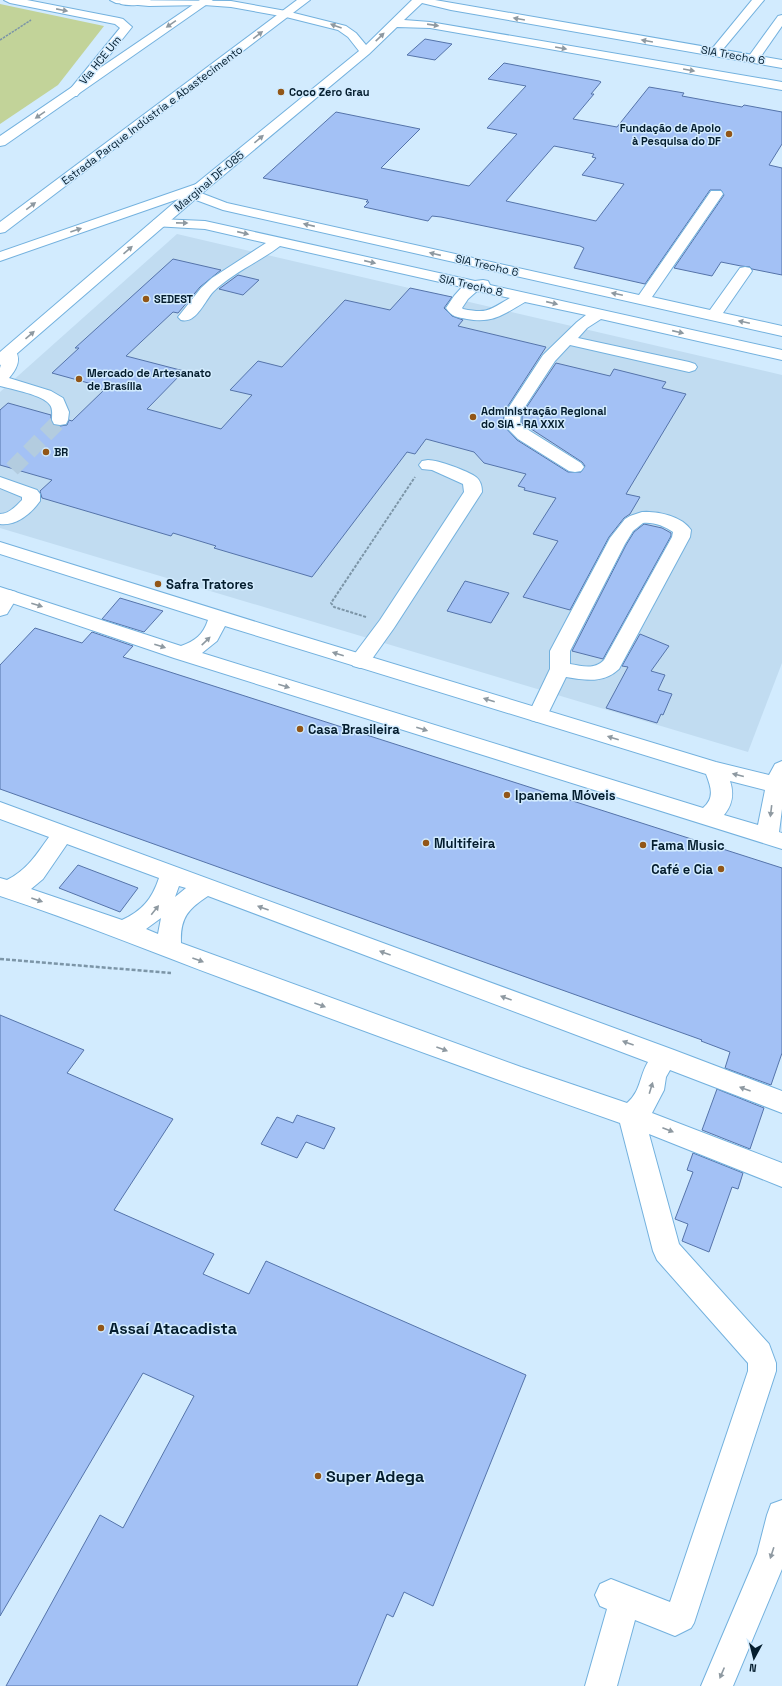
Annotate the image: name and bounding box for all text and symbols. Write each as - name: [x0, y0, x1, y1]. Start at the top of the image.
- one-way arrow: [56, 8, 68, 14]
- one-way arrow: [513, 15, 525, 21]
- one-way arrow: [166, 20, 177, 28]
- one-way arrow: [330, 23, 342, 29]
- one-way arrow: [427, 23, 439, 29]
- one-way arrow: [253, 31, 263, 39]
- one-way arrow: [375, 32, 385, 42]
- street label: Via HCE Um: [76, 33, 124, 87]
- one-way arrow: [641, 37, 653, 43]
- street label: Estrada Parque Indústria e Abastecimento: [59, 42, 245, 188]
- street label: SIA Trecho 6: [700, 43, 766, 68]
- one-way arrow: [555, 45, 567, 51]
- one-way arrow: [683, 67, 695, 73]
- place label: Coco Zero Grau: [289, 85, 370, 99]
- marker: Coco Zero Grau: [276, 87, 286, 97]
- one-way arrow: [35, 111, 45, 119]
- place label: Fundação de Apoio à Pesquisa do DF: [620, 121, 721, 148]
- marker: Fundação de Apoio à Pesquisa do DF: [724, 129, 734, 139]
- one-way arrow: [254, 134, 265, 143]
- street label: Marginal DF-085: [171, 147, 247, 214]
- one-way arrow: [26, 202, 37, 210]
- one-way arrow: [176, 220, 189, 226]
- one-way arrow: [302, 222, 315, 228]
- one-way arrow: [71, 227, 83, 233]
- one-way arrow: [237, 231, 250, 237]
- one-way arrow: [123, 245, 133, 254]
- one-way arrow: [429, 250, 442, 256]
- street label: SIA Trecho 6: [454, 251, 520, 279]
- one-way arrow: [364, 260, 376, 266]
- street label: SIA Trecho 8: [438, 271, 504, 299]
- one-way arrow: [611, 291, 623, 297]
- place label: SEDEST: [154, 292, 194, 306]
- marker: SEDEST: [141, 294, 151, 304]
- one-way arrow: [545, 301, 558, 307]
- one-way arrow: [738, 319, 750, 325]
- one-way arrow: [672, 329, 685, 335]
- one-way arrow: [24, 330, 35, 339]
- place label: Mercado de Artesanato de Brasília: [87, 366, 212, 393]
- marker: Mercado de Artesanato de Brasília: [74, 374, 84, 384]
- place label: Administração Regional do SIA - RA XXIX: [481, 404, 606, 431]
- marker: Administração Regional do SIA - RA XXIX: [468, 412, 478, 422]
- place label: BR: [54, 445, 68, 459]
- marker: BR: [41, 447, 51, 457]
- place label: Safra Tratores: [166, 576, 254, 593]
- marker: Safra Tratores: [153, 579, 163, 589]
- one-way arrow: [31, 603, 43, 609]
- one-way arrow: [201, 636, 211, 646]
- one-way arrow: [155, 644, 167, 650]
- one-way arrow: [331, 651, 343, 657]
- one-way arrow: [279, 683, 291, 689]
- one-way arrow: [483, 697, 495, 703]
- place label: Casa Brasileira: [308, 721, 400, 738]
- marker: Casa Brasileira: [295, 724, 305, 734]
- one-way arrow: [416, 726, 428, 732]
- one-way arrow: [607, 735, 619, 741]
- one-way arrow: [732, 771, 744, 777]
- place label: Ipanema Móveis: [515, 787, 616, 804]
- marker: Ipanema Móveis: [502, 790, 512, 800]
- one-way arrow: [767, 805, 774, 817]
- place label: Multifeira: [434, 835, 496, 852]
- place label: Fama Music: [651, 837, 725, 854]
- marker: Multifeira: [421, 838, 431, 848]
- marker: Fama Music: [638, 840, 648, 850]
- place label: Café e Cia: [651, 861, 713, 878]
- marker: Café e Cia: [716, 864, 726, 874]
- one-way arrow: [31, 897, 43, 903]
- one-way arrow: [150, 904, 159, 915]
- one-way arrow: [256, 905, 268, 911]
- one-way arrow: [378, 950, 390, 956]
- one-way arrow: [193, 957, 205, 963]
- one-way arrow: [500, 995, 512, 1001]
- one-way arrow: [315, 1002, 327, 1008]
- one-way arrow: [622, 1040, 634, 1046]
- one-way arrow: [437, 1047, 449, 1053]
- one-way arrow: [648, 1082, 654, 1094]
- one-way arrow: [739, 1085, 751, 1091]
- one-way arrow: [662, 1128, 674, 1134]
- place label: Assaí Atacadista: [109, 1318, 237, 1339]
- marker: Assaí Atacadista: [96, 1323, 106, 1333]
- place label: Super Adega: [326, 1466, 424, 1487]
- marker: Super Adega: [313, 1471, 323, 1481]
- one-way arrow: [769, 1547, 775, 1559]
- north arrow: [734, 1638, 774, 1678]
- text: N: [748, 1661, 757, 1675]
- one-way arrow: [719, 1667, 725, 1679]

